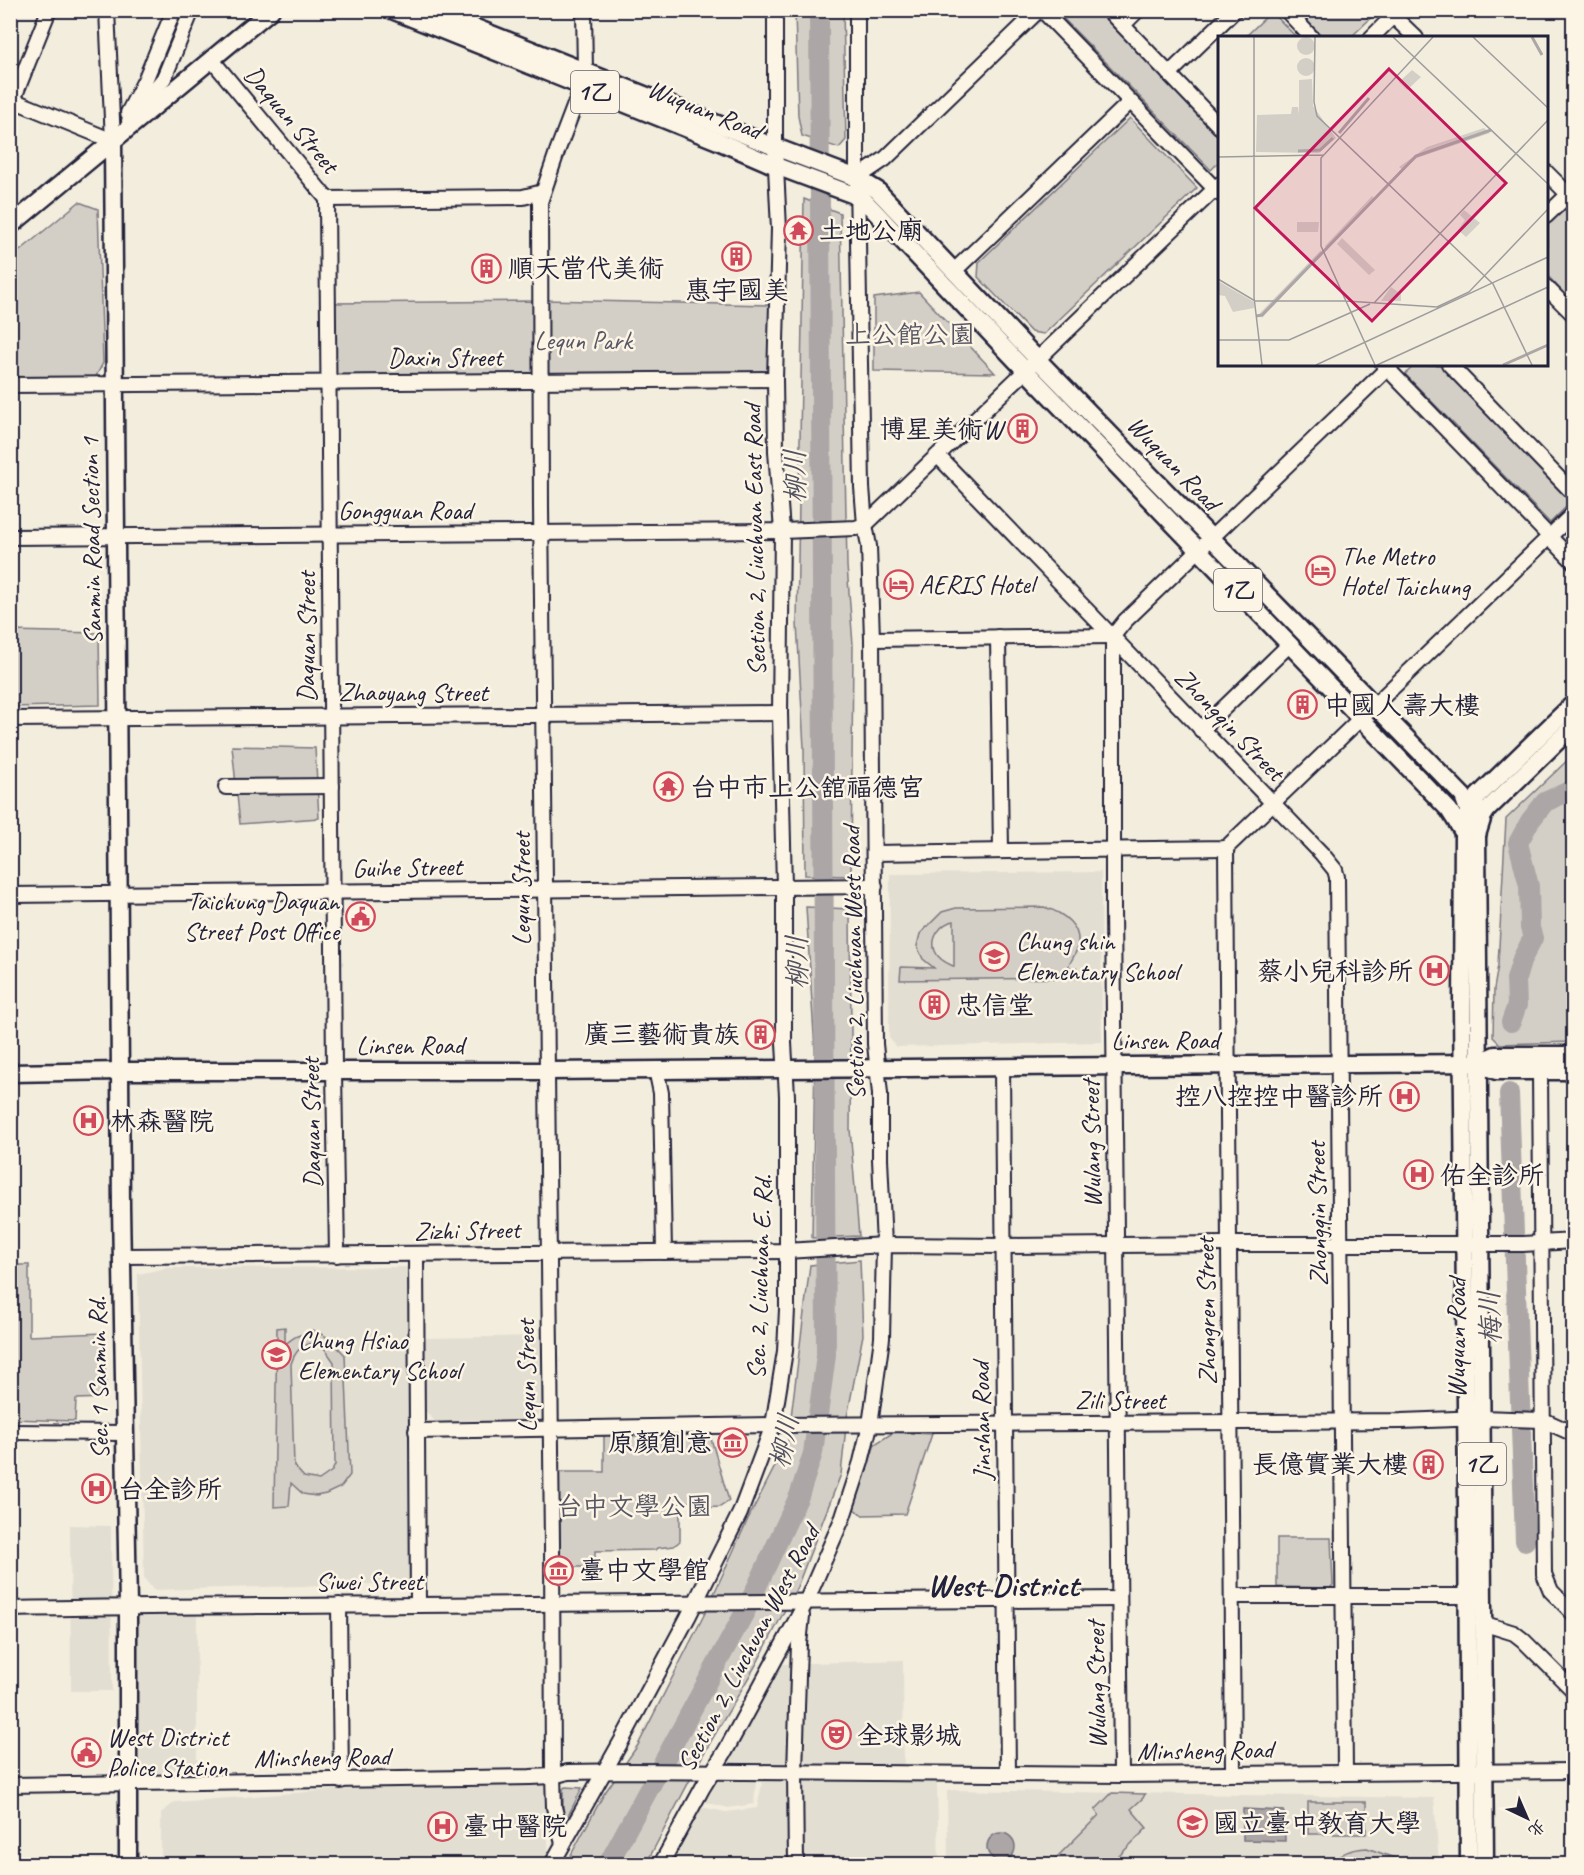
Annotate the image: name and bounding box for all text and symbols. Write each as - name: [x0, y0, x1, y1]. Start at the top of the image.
- inset map: [1218, 36, 1548, 366]
- street label: Daquan Street: [237, 59, 348, 182]
- road number: 1乙: [571, 71, 619, 113]
- street label: Wuquan Road: [643, 72, 770, 149]
- temple icon: 土地公廟: [782, 214, 814, 246]
- place label: 土地公廟: [819, 214, 923, 247]
- building icon: 惠宇國美: [721, 240, 753, 272]
- building icon: 順天當代美術: [471, 252, 503, 284]
- place label: 順天當代美術: [508, 252, 664, 285]
- place label: 惠宇國美: [685, 274, 789, 307]
- park label: 上公館公園: [845, 318, 975, 351]
- park label: Lequn Park: [534, 324, 634, 357]
- street label: Daxin Street: [388, 341, 505, 374]
- street label: Section 2, Liuchuan East Road: [736, 400, 773, 676]
- street label: Wuquan Road: [1120, 409, 1230, 521]
- place label: 博星美術W: [879, 413, 1006, 446]
- building icon: 博星美術W: [1007, 413, 1039, 445]
- street label: Sanmin Road Section 1: [73, 436, 110, 645]
- water label: 柳川: [778, 448, 812, 503]
- street label: Gongguan Road: [338, 494, 476, 527]
- place label: The Metro Hotel Taichung: [1341, 540, 1471, 603]
- hotel icon: The Metro Hotel Taichung: [1304, 555, 1336, 587]
- hotel icon: AERIS Hotel: [882, 568, 914, 600]
- place label: AERIS Hotel: [919, 568, 1039, 601]
- street label: Daquan Street: [290, 569, 323, 702]
- road number: 1乙: [1214, 569, 1262, 611]
- street label: Zhongqin Street: [1168, 661, 1293, 790]
- street label: Zhaoyang Street: [338, 676, 490, 709]
- building icon: 中國人壽大樓: [1287, 689, 1319, 721]
- place label: 中國人壽大樓: [1324, 689, 1480, 722]
- temple icon: 台中市上公舘福德宮: [653, 771, 685, 803]
- place label: 台中市上公舘福德宮: [690, 771, 924, 804]
- street label: Section 2, Liuchuan West Road: [835, 822, 872, 1100]
- street label: Lequn Street: [505, 830, 538, 946]
- street label: Guihe Street: [352, 850, 465, 885]
- place label: Taichung Daquan Street Post Office: [184, 885, 342, 948]
- public building icon: Taichung Daquan Street Post Office: [344, 900, 376, 932]
- place label: Chung shin Elementary School: [1016, 925, 1183, 988]
- water label: 柳川: [780, 934, 814, 989]
- school or university icon: Chung shin Elementary School: [979, 940, 1011, 972]
- place label: 蔡小兒科診所: [1257, 955, 1413, 988]
- hospital icon: 蔡小兒科診所: [1418, 955, 1450, 987]
- building icon: 忠信堂: [919, 989, 951, 1021]
- place label: 忠信堂: [956, 989, 1034, 1022]
- place label: 廣三藝術貴族: [584, 1018, 740, 1051]
- building icon: 廣三藝術貴族: [745, 1018, 777, 1050]
- street label: Linsen Road: [1111, 1024, 1223, 1057]
- street label: Linsen Road: [356, 1029, 468, 1062]
- street label: Daquan Street: [294, 1055, 329, 1189]
- street label: Wulang Street: [1074, 1077, 1109, 1208]
- place label: 控八控控中醫診所: [1175, 1080, 1383, 1113]
- hospital icon: 控八控控中醫診所: [1388, 1080, 1420, 1112]
- hospital icon: 林森醫院: [73, 1105, 105, 1137]
- place label: 林森醫院: [110, 1105, 214, 1138]
- street label: Zhongqin Street: [1300, 1139, 1335, 1287]
- hospital icon: 佑全診所: [1403, 1159, 1435, 1191]
- place label: 佑全診所: [1440, 1159, 1544, 1192]
- street label: Sec. 2, Liuchuan E. Rd.: [739, 1173, 780, 1380]
- street label: Zizhi Street: [414, 1213, 523, 1248]
- street label: Zhongren Street: [1189, 1234, 1224, 1385]
- street label: Wuquan Road: [1440, 1274, 1473, 1398]
- water label: 梅川: [1472, 1288, 1508, 1345]
- street label: Sec. 1 Sanmin Rd.: [81, 1296, 116, 1460]
- street label: Lequn Street: [509, 1317, 544, 1433]
- place label: Chung Hsiao Elementary School: [298, 1324, 465, 1387]
- school or university icon: Chung Hsiao Elementary School: [261, 1339, 293, 1371]
- street label: Jinshan Road: [964, 1358, 999, 1482]
- street label: Zili Street: [1075, 1384, 1167, 1417]
- water label: 柳川: [762, 1410, 806, 1471]
- place label: 原顏創意: [608, 1426, 712, 1459]
- museum icon: 原顏創意: [717, 1426, 749, 1458]
- road number: 1乙: [1458, 1443, 1506, 1485]
- place label: 長億實業大樓: [1252, 1448, 1408, 1481]
- building icon: 長億實業大樓: [1413, 1448, 1445, 1480]
- hospital icon: 台全診所: [81, 1473, 113, 1505]
- place label: 台全診所: [118, 1473, 222, 1506]
- park label: 台中文學公園: [556, 1490, 712, 1523]
- street label: Section 2, Liuchuan West Road: [670, 1516, 829, 1777]
- museum icon: 臺中文學館: [542, 1554, 574, 1586]
- place label: 臺中文學館: [579, 1554, 709, 1587]
- street label: Siwei Street: [315, 1565, 425, 1598]
- district label: West District: [927, 1565, 1082, 1606]
- street label: Wulang Street: [1079, 1618, 1114, 1749]
- theatre icon: 全球影城: [820, 1719, 852, 1751]
- place label: 全球影城: [857, 1719, 961, 1752]
- place label: West District Police Station: [107, 1721, 230, 1784]
- street label: Minsheng Road: [1137, 1733, 1277, 1768]
- public building icon: West District Police Station: [70, 1736, 102, 1768]
- street label: Minsheng Road: [254, 1740, 394, 1775]
- north arrow: [1497, 1788, 1557, 1848]
- school or university icon: 國立臺中教育大學: [1176, 1807, 1208, 1839]
- place label: 國立臺中教育大學: [1213, 1807, 1421, 1840]
- hospital icon: 臺中醫院: [426, 1810, 458, 1842]
- place label: 臺中醫院: [463, 1810, 567, 1843]
- text: 北: [1524, 1815, 1549, 1841]

